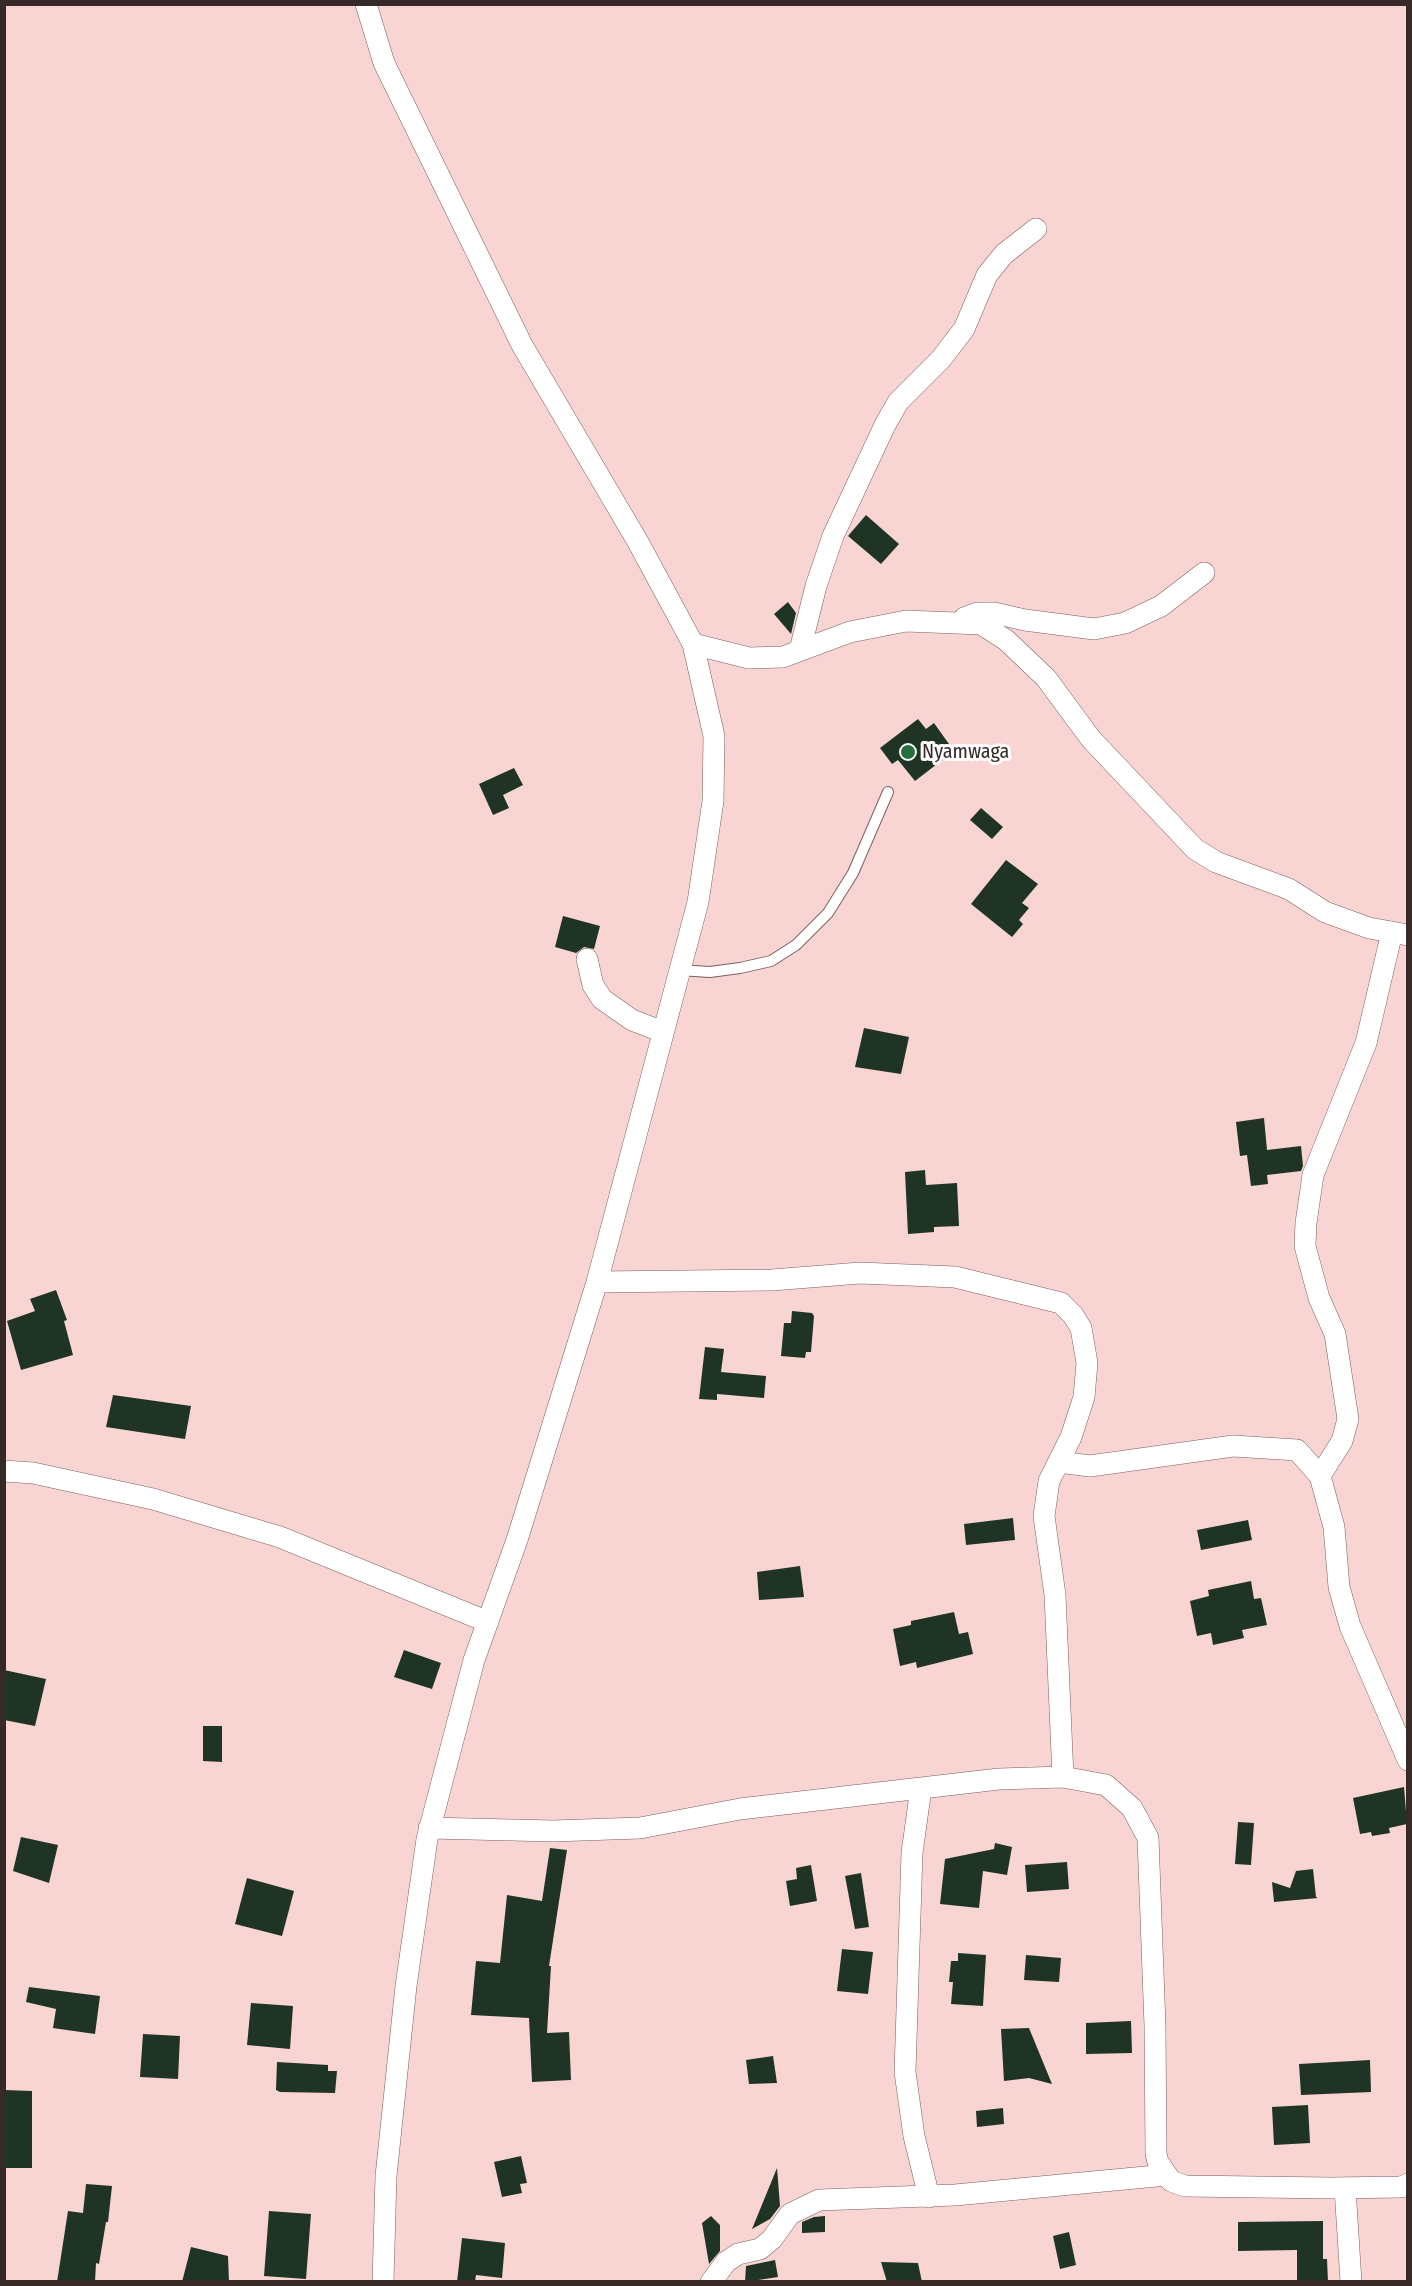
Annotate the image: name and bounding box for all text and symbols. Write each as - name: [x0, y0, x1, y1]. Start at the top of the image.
- place label: Nyamwaga: [922, 740, 1009, 764]
- marker: Nyamwaga: [899, 743, 917, 761]

